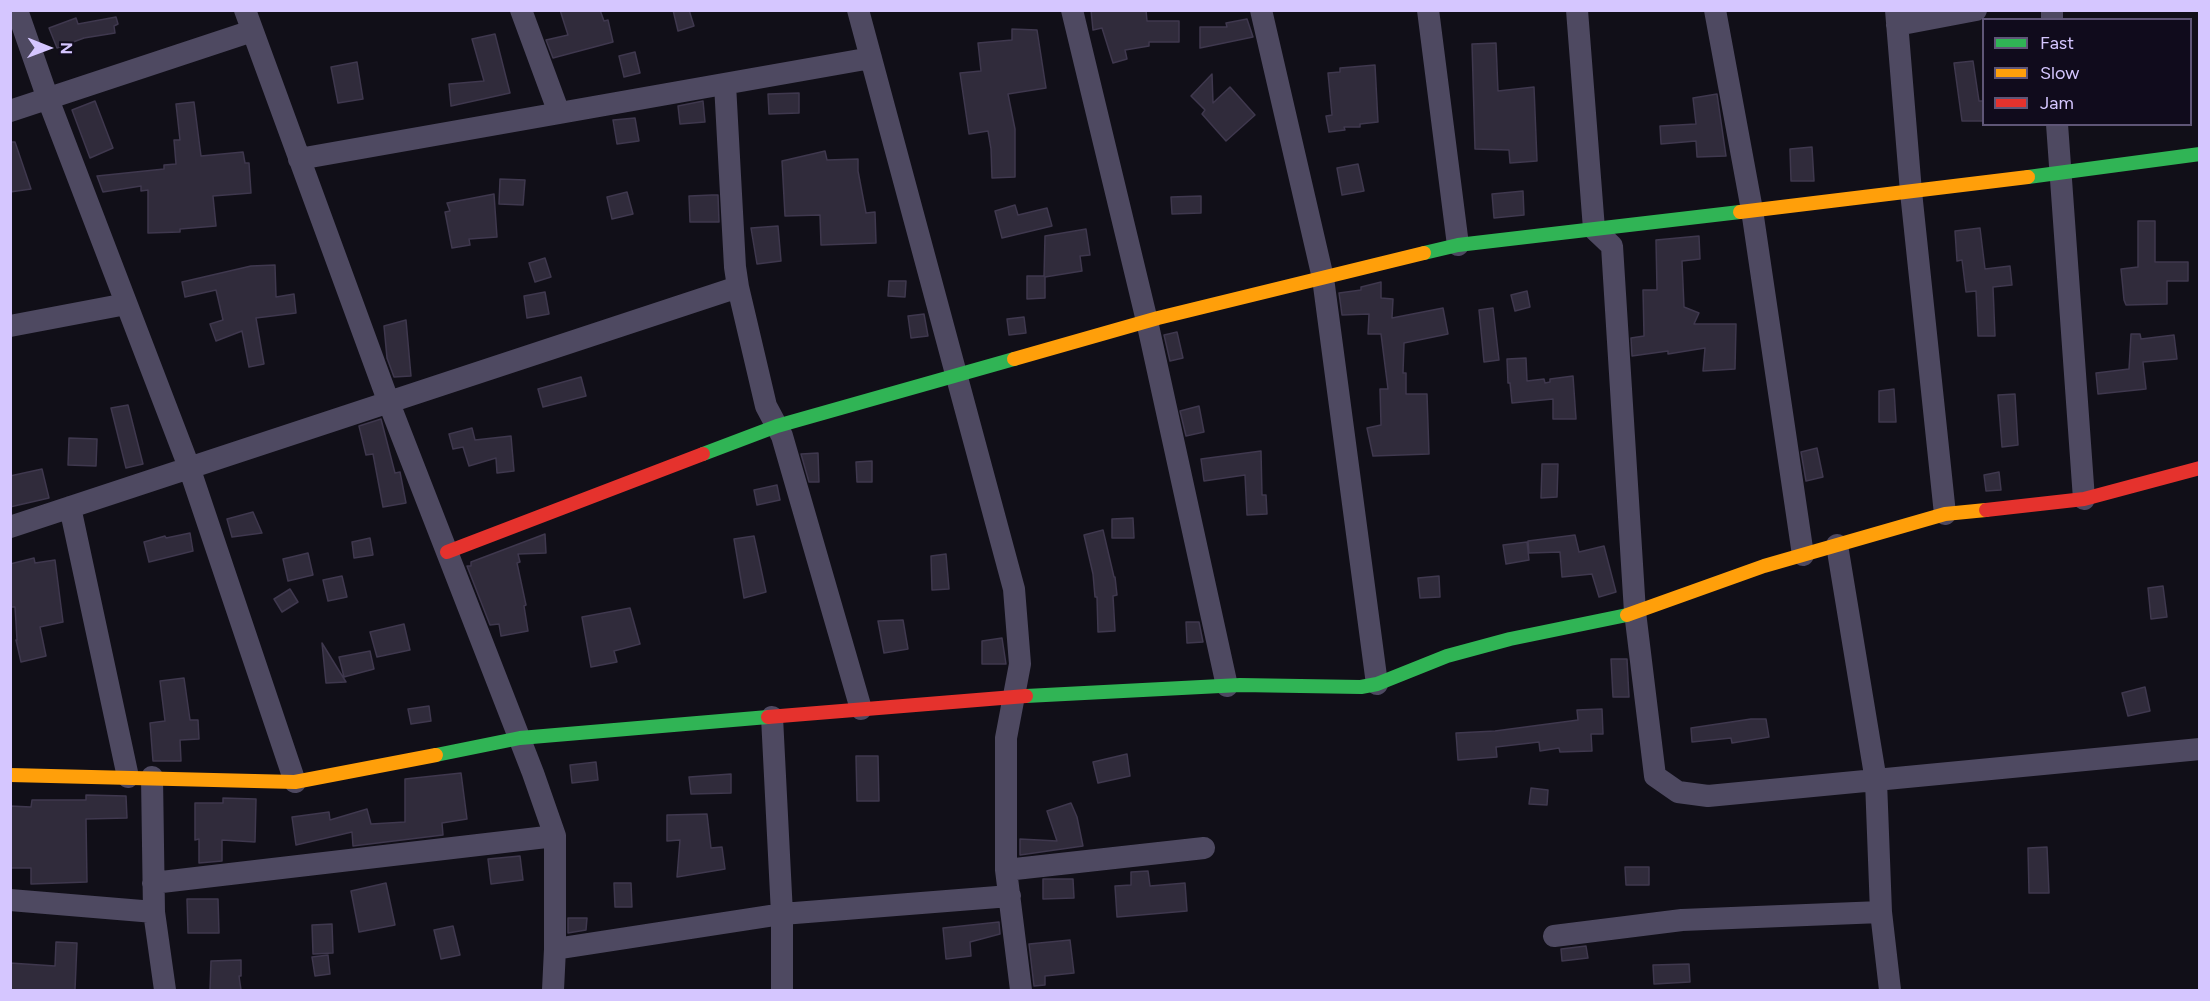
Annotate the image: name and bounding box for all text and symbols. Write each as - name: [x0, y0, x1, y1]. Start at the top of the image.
- north arrow: [18, 18, 78, 78]
- legend: [1982, 18, 2192, 126]
- text: Fast: [2040, 32, 2074, 54]
- text: N: [57, 42, 76, 55]
- text: Slow: [2040, 62, 2079, 84]
- text: Jam: [2040, 92, 2074, 114]

